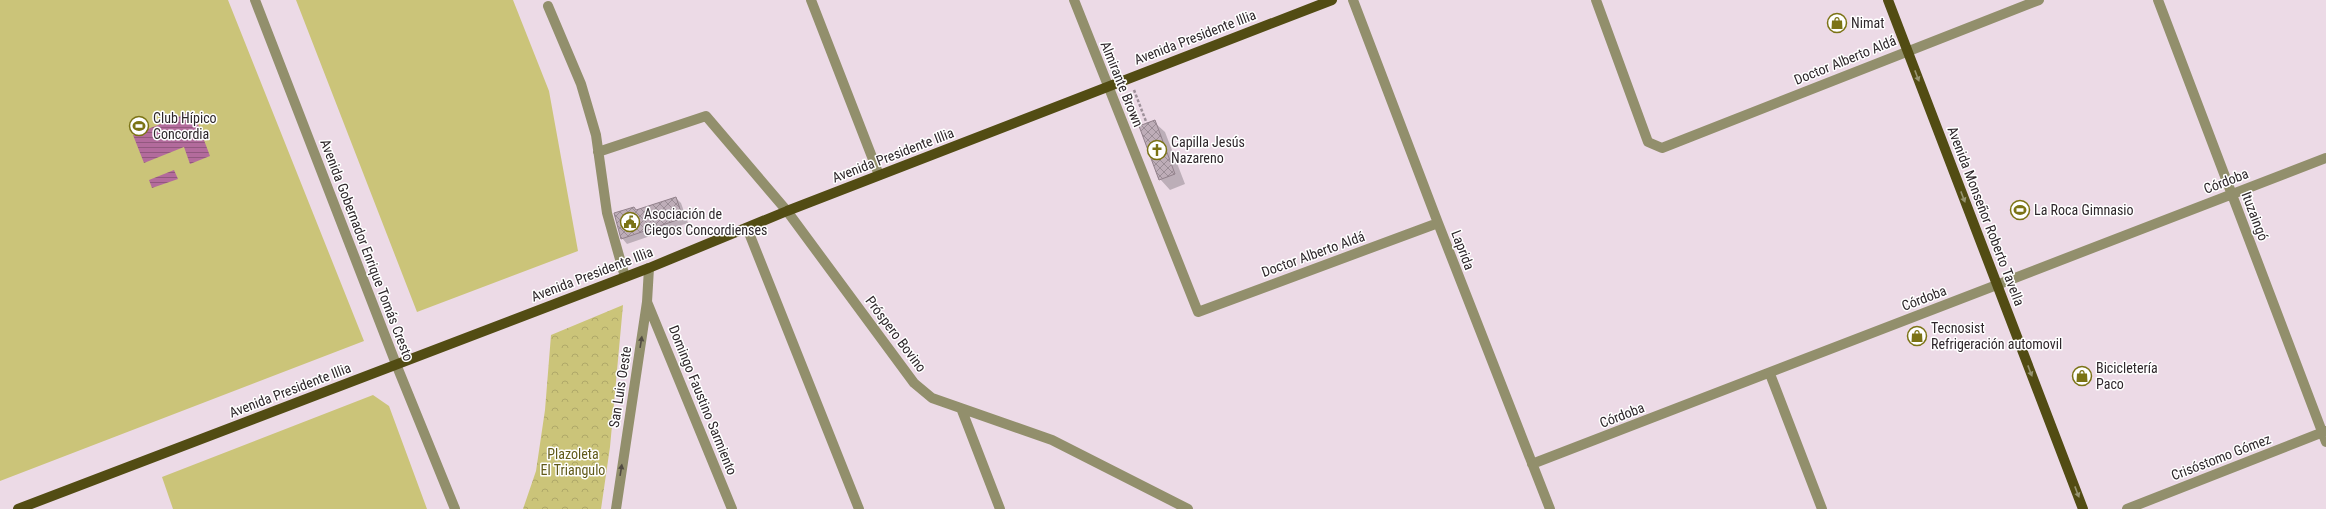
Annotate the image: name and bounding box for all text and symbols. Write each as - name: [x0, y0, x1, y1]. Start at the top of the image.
- street label: Avenida Presidente Illia: [1132, 6, 1258, 68]
- shop icon: Nimat: [1826, 12, 1848, 34]
- place label: Nimat: [1851, 15, 1884, 31]
- street label: Doctor Alberto Aldá: [1792, 32, 1898, 88]
- street label: Almirante Brown: [1098, 39, 1146, 129]
- one-way arrow: [1914, 70, 1920, 82]
- place label: Club Hípico Concordia: [153, 110, 217, 142]
- sports icon: Club Hípico Concordia: [128, 115, 150, 137]
- street label: Avenida Presidente Illia: [830, 124, 956, 186]
- street label: Avenida Monseñor Roberto Tavella: [1944, 124, 2028, 308]
- place label: Capilla Jesús Nazareno: [1171, 134, 1245, 166]
- street label: Avenida Gobernador Enrique Tomás Cresto: [317, 137, 417, 363]
- church icon: Capilla Jesús Nazareno: [1146, 139, 1168, 161]
- street label: Córdoba: [2201, 165, 2251, 197]
- street label: Ituzaingó: [2238, 189, 2272, 243]
- one-way arrow: [1961, 191, 1967, 203]
- sports icon: La Roca Gimnasio: [2009, 199, 2031, 221]
- place label: La Roca Gimnasio: [2034, 202, 2134, 218]
- place label: Asociación de Ciegos Concordienses: [644, 206, 767, 238]
- public building icon: Asociación de Ciegos Concordienses: [619, 211, 641, 233]
- street label: Doctor Alberto Aldá: [1259, 228, 1367, 280]
- street label: Laprida: [1448, 228, 1478, 272]
- street label: Avenida Presidente Illia: [529, 243, 655, 305]
- street label: Córdoba: [1899, 282, 1949, 314]
- street label: Próspero Bovino: [862, 293, 930, 375]
- place label: Tecnosist Refrigeración automovil: [1931, 320, 2062, 352]
- street label: Domingo Faustino Sarmiento: [666, 323, 740, 477]
- shop icon: Tecnosist Refrigeración automovil: [1906, 325, 1928, 347]
- one-way arrow: [638, 336, 644, 348]
- street label: San Luis Oeste: [606, 345, 634, 429]
- street label: Avenida Presidente Illia: [227, 359, 353, 421]
- place label: Bicicletería Paco: [2096, 360, 2158, 392]
- one-way arrow: [2027, 365, 2033, 377]
- shop icon: Bicicletería Paco: [2071, 365, 2093, 387]
- street label: Córdoba: [1597, 399, 1647, 431]
- street label: Crisóstomo Gómez: [2169, 431, 2273, 483]
- park label: Plazoleta El Triangulo: [541, 446, 605, 478]
- one-way arrow: [618, 464, 624, 477]
- one-way arrow: [2074, 486, 2080, 498]

